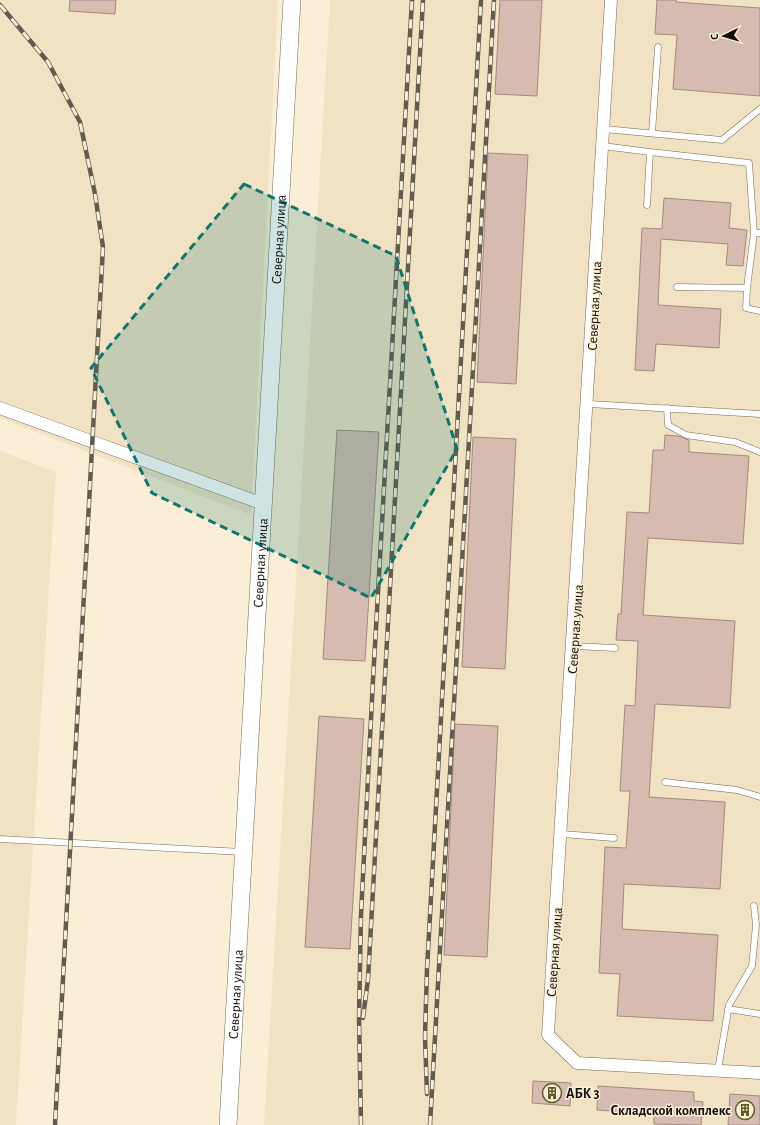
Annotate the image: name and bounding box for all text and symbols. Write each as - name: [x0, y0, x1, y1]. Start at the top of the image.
- north arrow: [704, 16, 744, 56]
- text: С: [709, 33, 720, 40]
- street label: Северная улица: [270, 194, 289, 285]
- street label: Северная улица: [586, 260, 604, 351]
- street label: Северная улица: [251, 517, 271, 608]
- street label: Северная улица: [566, 583, 586, 674]
- street label: Северная улица: [545, 906, 565, 997]
- street label: Северная улица: [227, 948, 246, 1040]
- building icon: АБК 3: [541, 1082, 563, 1104]
- place label: АБК 3: [566, 1087, 600, 1101]
- building icon: Складской комплекс: [734, 1099, 756, 1121]
- place label: Складской комплекс: [611, 1104, 731, 1118]

